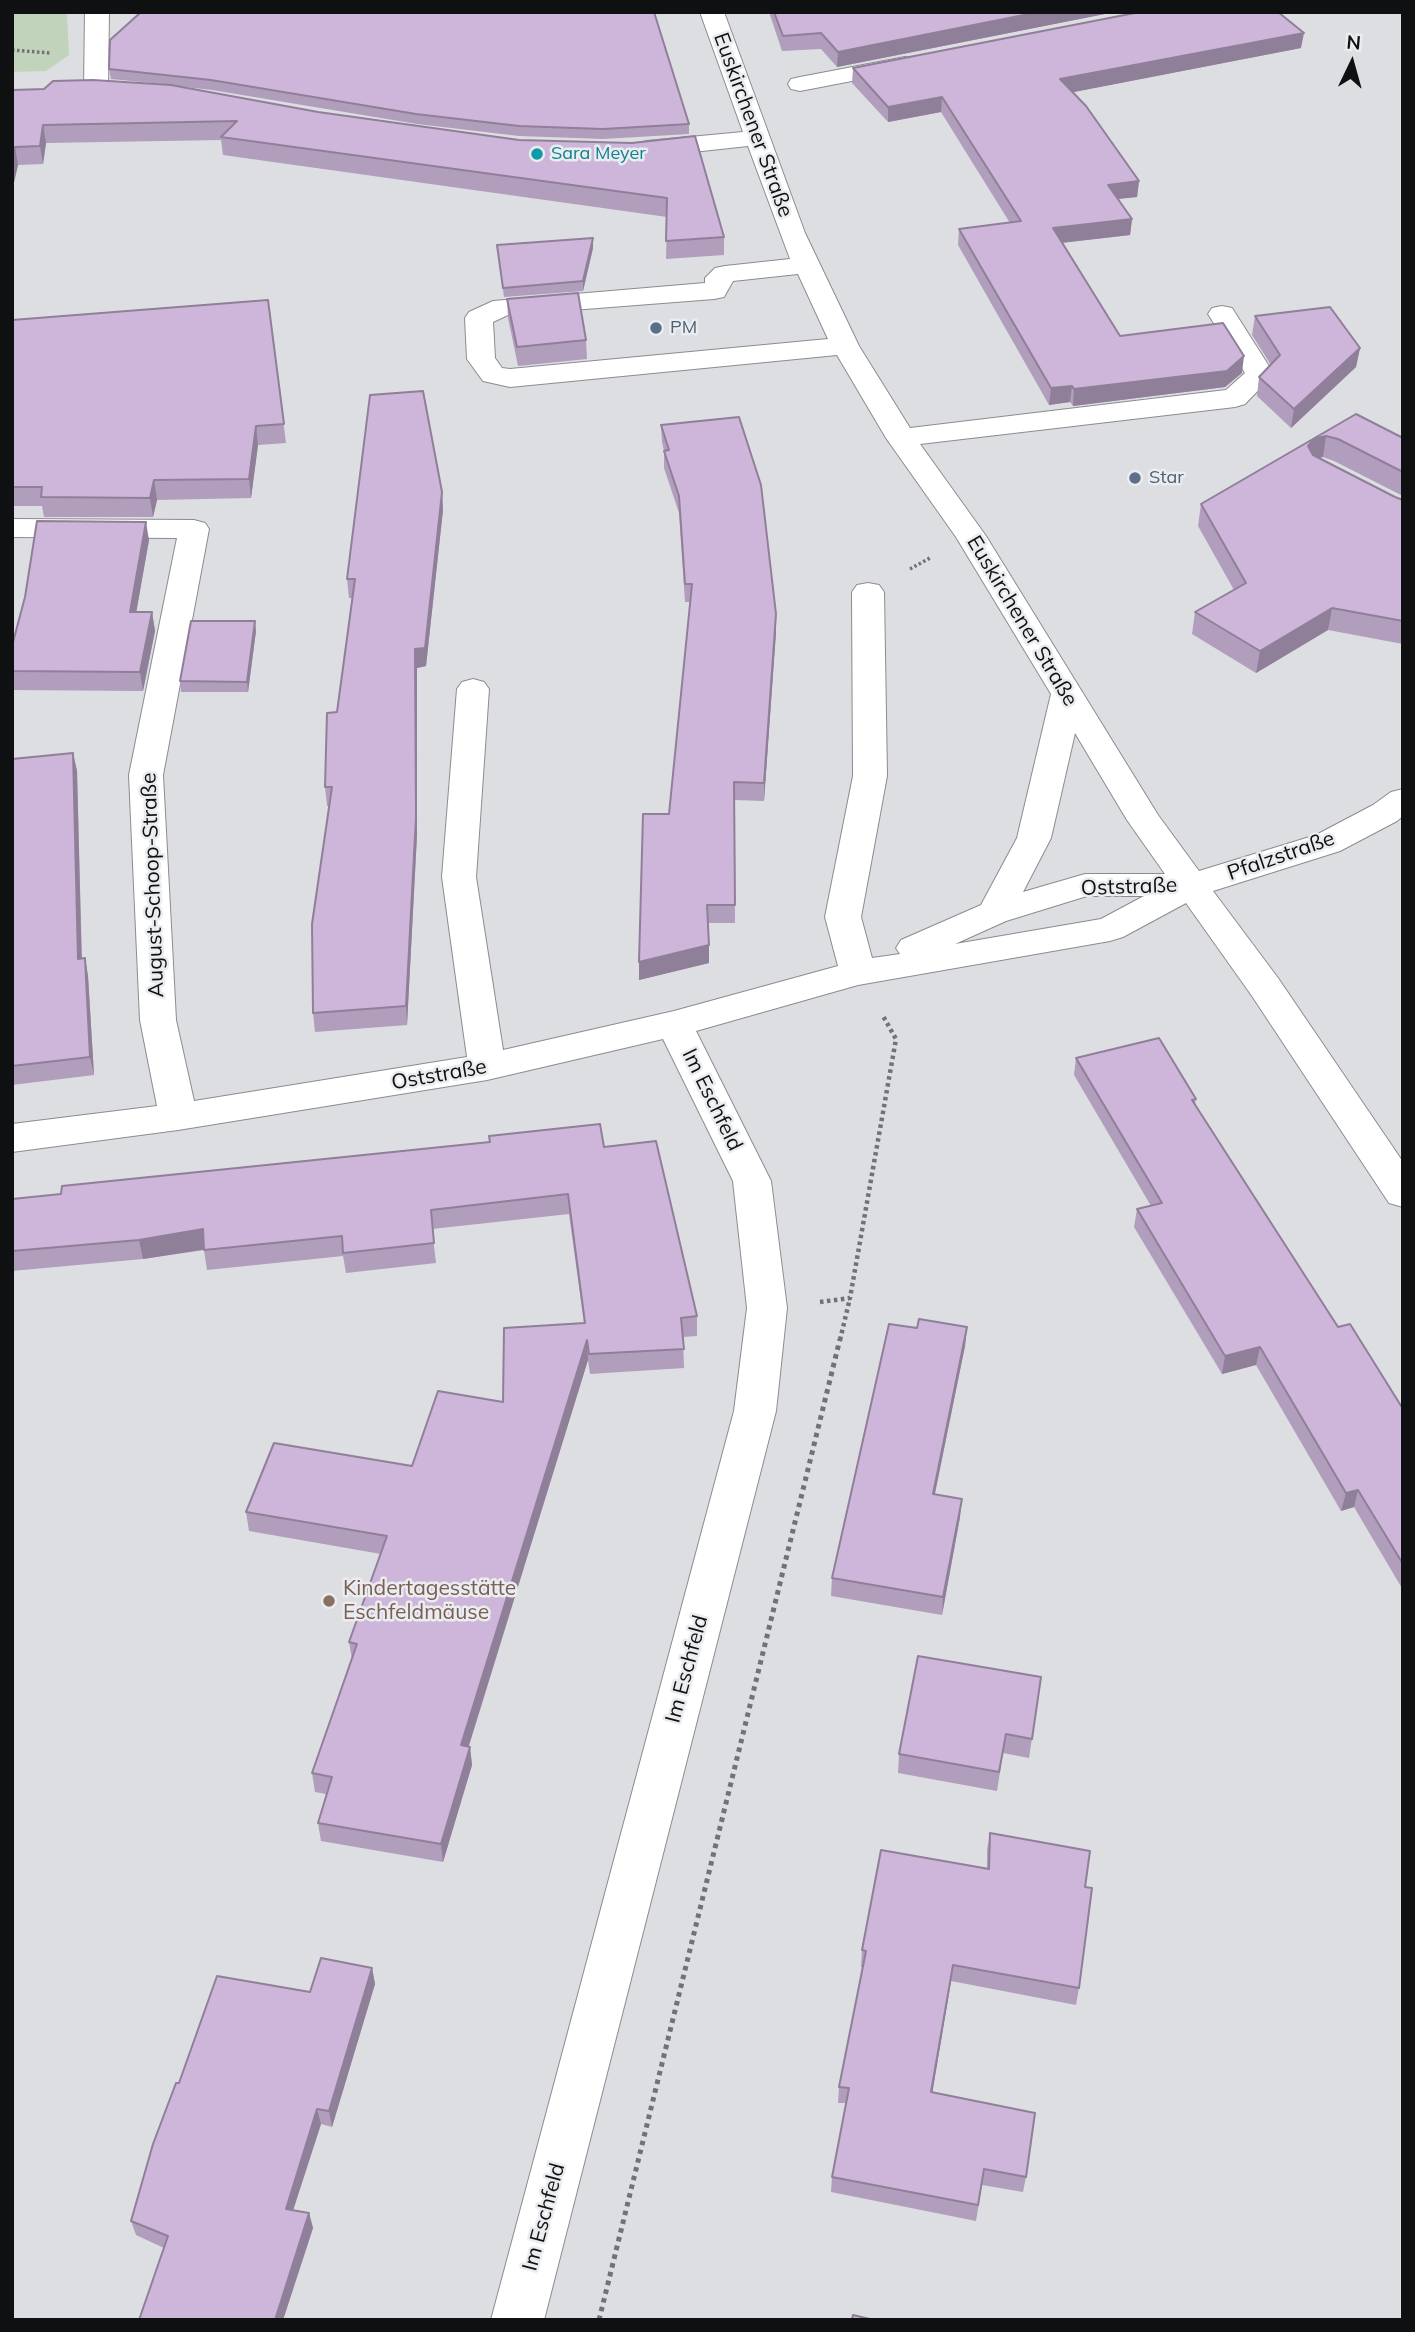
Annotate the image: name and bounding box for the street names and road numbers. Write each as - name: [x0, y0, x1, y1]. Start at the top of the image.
- street label: Euskirchener Straße: [708, 29, 798, 221]
- street label: Euskirchener Straße: [961, 531, 1083, 711]
- street label: August-Schoop-Straße: [136, 772, 170, 998]
- street label: Pfalzstraße: [1224, 826, 1338, 886]
- street label: Oststraße: [1080, 873, 1178, 901]
- street label: Im Eschfeld: [676, 1045, 748, 1155]
- street label: Oststraße: [389, 1054, 489, 1096]
- street label: Im Eschfeld: [661, 1612, 713, 1726]
- street label: Im Eschfeld: [518, 2160, 570, 2274]

